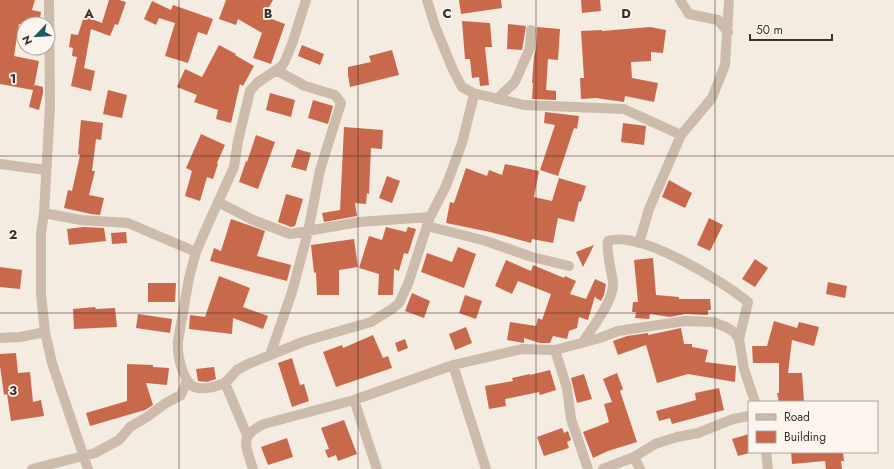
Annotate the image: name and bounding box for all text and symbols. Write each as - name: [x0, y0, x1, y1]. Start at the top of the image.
- text: A: [83, 4, 94, 23]
- text: B: [264, 4, 273, 23]
- text: C: [442, 4, 452, 23]
- text: D: [621, 4, 631, 23]
- north arrow: [16, 16, 56, 56]
- scale bar: [750, 16, 832, 42]
- text: 50 m: [756, 21, 783, 39]
- text: N: [18, 33, 36, 48]
- text: 1: [10, 69, 16, 88]
- text: 2: [9, 225, 17, 244]
- text: 3: [9, 381, 17, 400]
- legend: [748, 401, 878, 453]
- text: Road: [784, 408, 810, 426]
- text: Building: [784, 428, 826, 446]

